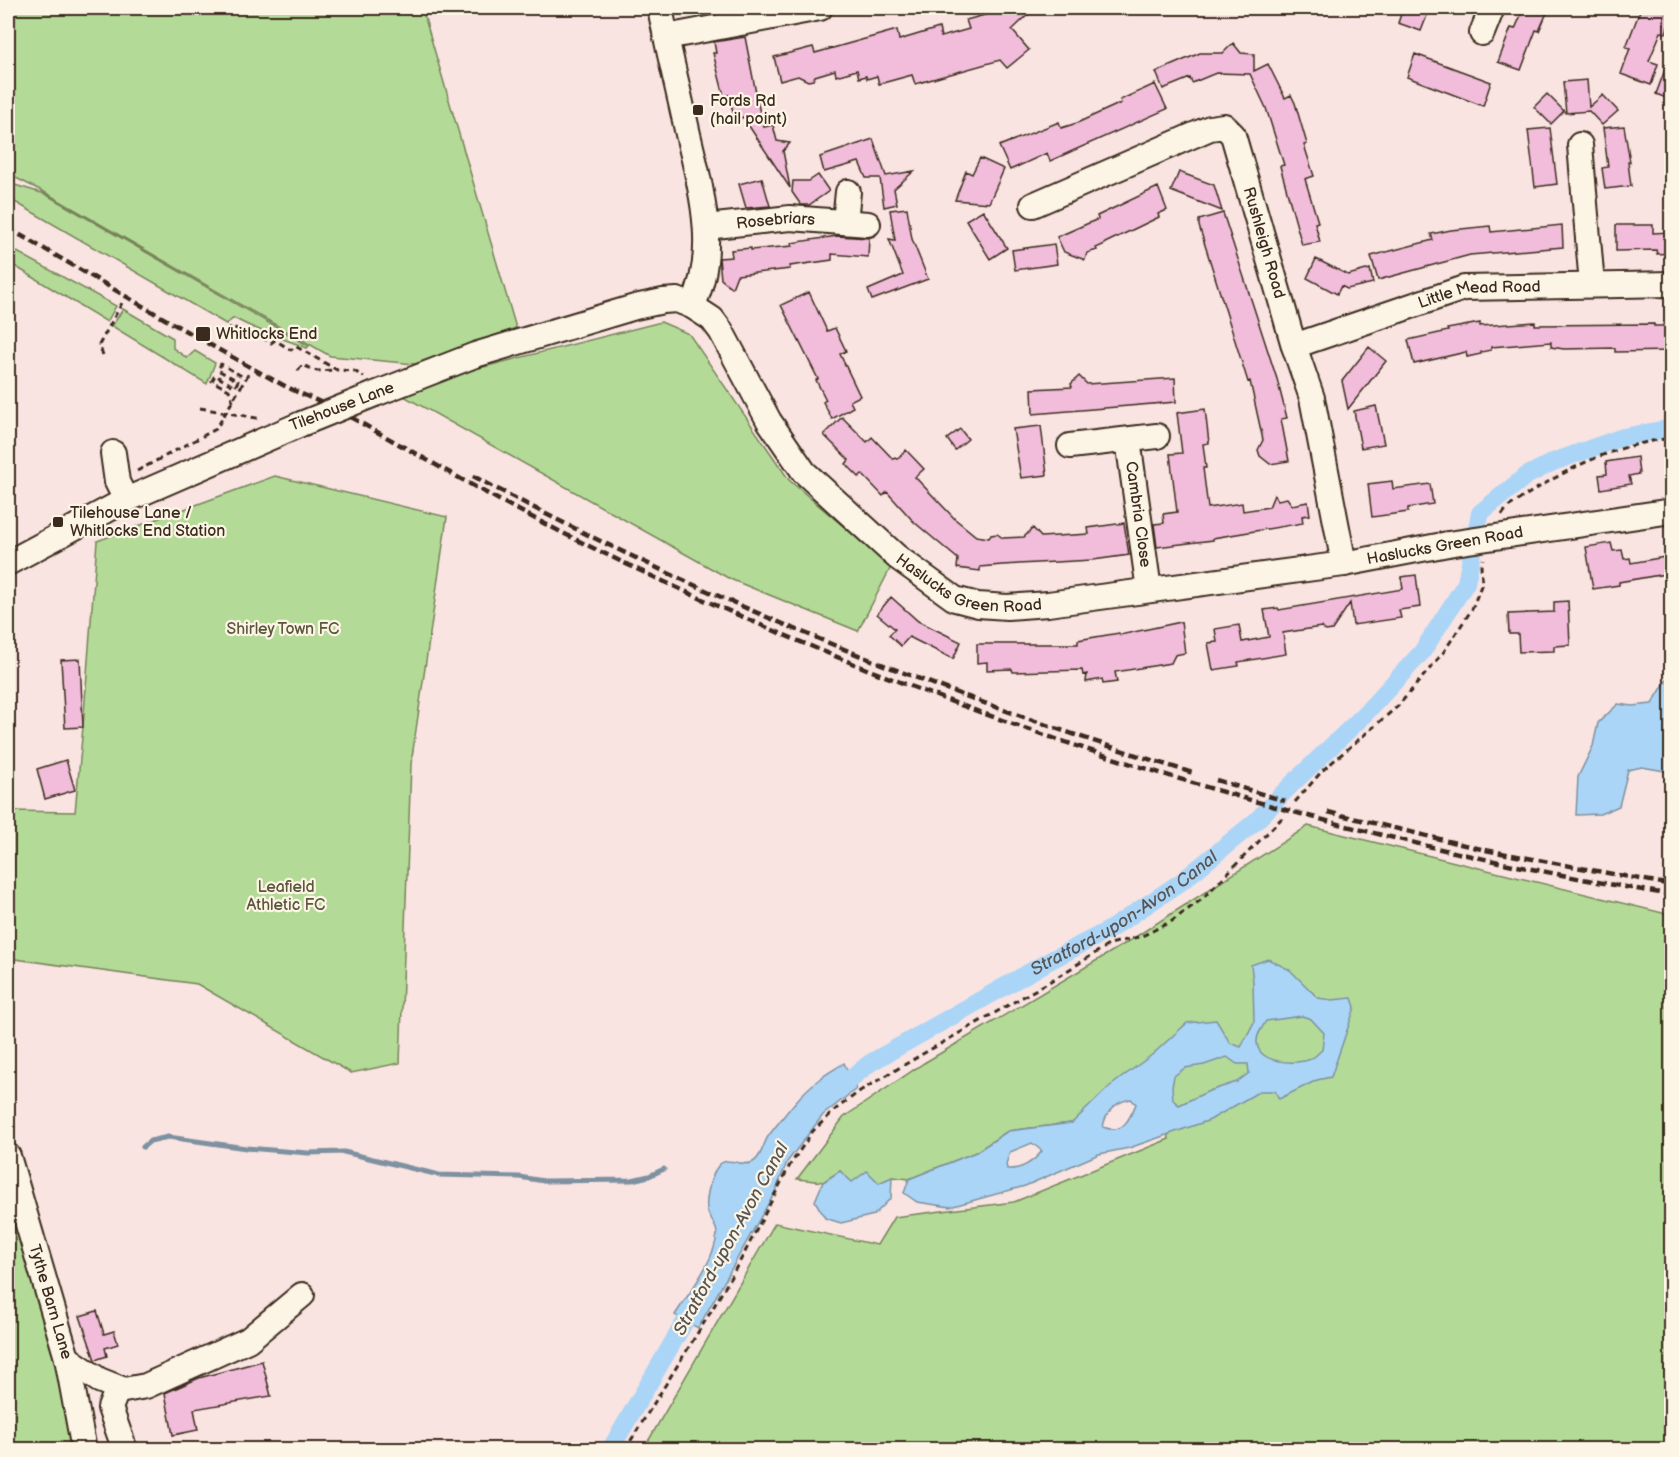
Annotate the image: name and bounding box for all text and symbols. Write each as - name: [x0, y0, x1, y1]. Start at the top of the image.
- place label: Fords Rd (hail point): [710, 92, 787, 129]
- marker: Fords Rd (hail point): [691, 103, 705, 117]
- street label: Rushleigh Road: [1239, 185, 1289, 301]
- street label: Rosebriars: [735, 208, 816, 233]
- street label: Little Mead Road: [1416, 277, 1541, 312]
- marker: Whitlocks End: [194, 325, 212, 343]
- place label: Whitlocks End: [216, 325, 317, 344]
- street label: Tilehouse Lane: [287, 378, 397, 436]
- street label: Cambria Close: [1122, 460, 1155, 569]
- place label: Tilehouse Lane / Whitlocks End Station: [70, 504, 225, 541]
- marker: Tilehouse Lane / Whitlocks End Station: [51, 515, 65, 529]
- street label: Haslucks Green Road: [1365, 523, 1525, 569]
- street label: Haslucks Green Road: [892, 550, 1042, 617]
- park label: Shirley Town FC: [227, 620, 339, 639]
- water label: Stratford-upon-Avon Canal: [1027, 846, 1222, 980]
- park label: Leafield Athletic FC: [247, 878, 325, 915]
- water label: Stratford-upon-Avon Canal: [669, 1138, 793, 1339]
- street label: Tythe Barn Lane: [25, 1242, 77, 1362]

